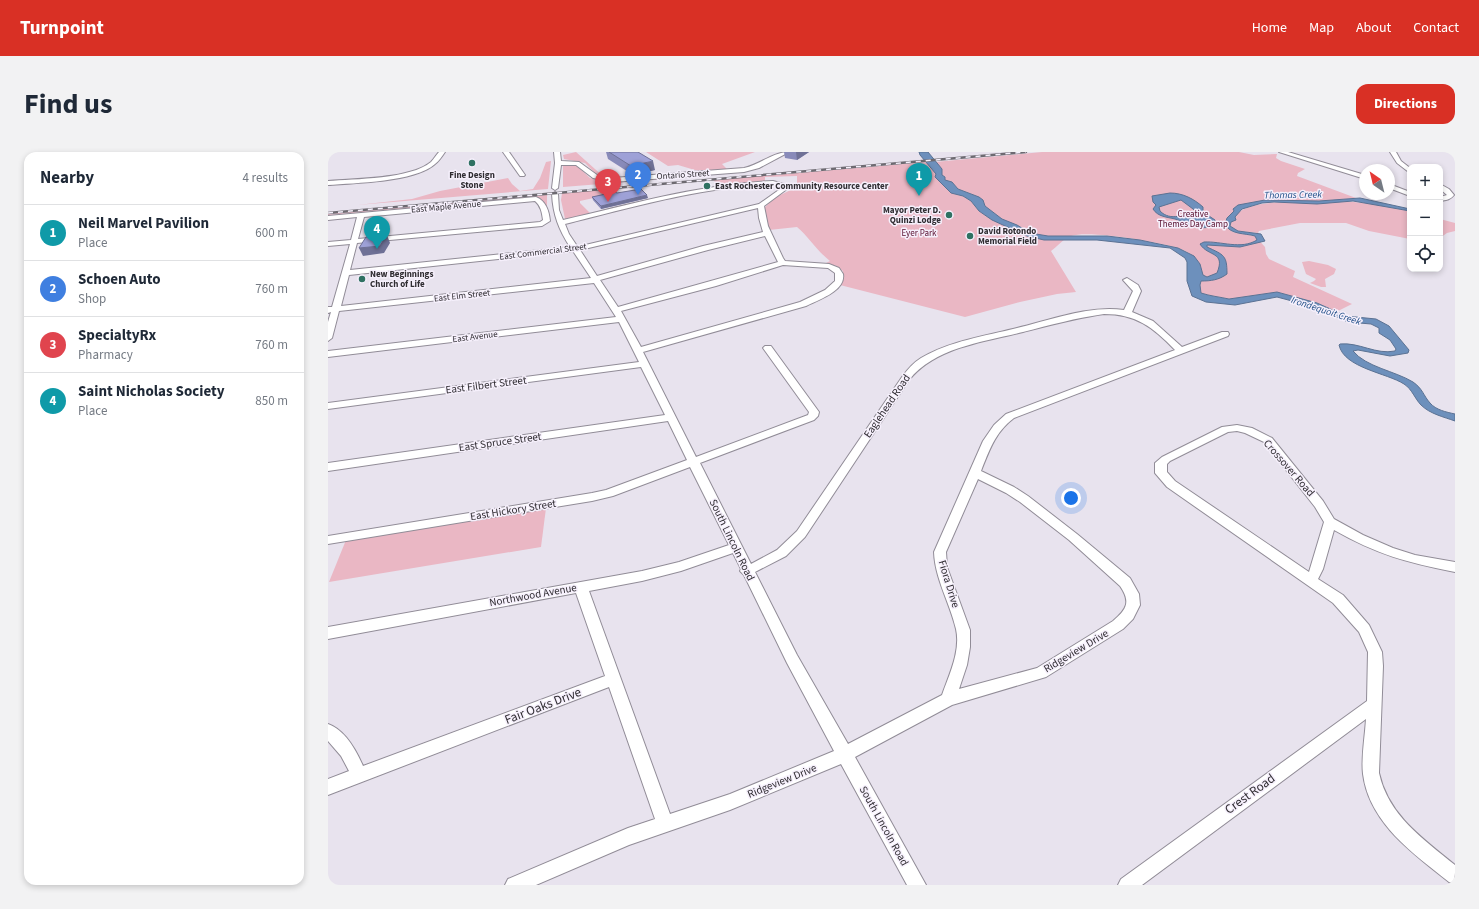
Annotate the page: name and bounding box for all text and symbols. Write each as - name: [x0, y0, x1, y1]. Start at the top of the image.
- text: Turnpoint: [20, 15, 104, 42]
- text: Home: [1252, 18, 1287, 38]
- text: Map: [1309, 18, 1334, 38]
- text: About: [1356, 18, 1391, 38]
- text: Contact: [1413, 18, 1459, 38]
- text: Find us: [24, 84, 112, 124]
- button: Directions: [1356, 84, 1455, 124]
- marker: Fine Design Stone: [467, 158, 477, 168]
- pin: 2: [625, 162, 651, 195]
- pin: 1: [906, 163, 932, 196]
- north arrow: [1359, 164, 1395, 200]
- map controls: [1407, 164, 1443, 272]
- button: +: [1407, 164, 1443, 200]
- text: Nearby: [40, 166, 94, 190]
- street label: Ontario Street: [656, 167, 710, 183]
- text: 4 results: [243, 169, 288, 187]
- place label: Fine Design Stone: [449, 169, 495, 192]
- pin: 3: [595, 169, 621, 202]
- place label: East Rochester Community Resource Center: [715, 180, 889, 193]
- marker: East Rochester Community Resource Center: [702, 181, 712, 191]
- water label: Thomas Creek: [1264, 187, 1322, 203]
- street label: East Maple Avenue: [411, 197, 482, 217]
- button: −: [1407, 200, 1443, 236]
- place label: Mayor Peter D. Quinzi Lodge: [883, 204, 941, 227]
- park label: Creative Themes Day Camp: [1158, 208, 1228, 231]
- marker: Mayor Peter D. Quinzi Lodge: [944, 210, 954, 220]
- text: Neil Marvel Pavilion: [78, 213, 209, 234]
- pin: 4: [364, 216, 390, 249]
- text: 1: [50, 224, 56, 242]
- text: 600 m: [255, 224, 288, 242]
- place label: David Rotondo Memorial Field: [978, 225, 1037, 248]
- park label: Eyer Park: [901, 227, 937, 240]
- marker: David Rotondo Memorial Field: [965, 231, 975, 241]
- text: Place: [78, 234, 107, 252]
- button: locate: [1407, 236, 1443, 272]
- street label: East Commercial Street: [499, 240, 587, 264]
- place label: New Beginnings Church of Life: [370, 268, 433, 291]
- text: Schoen Auto: [78, 269, 161, 290]
- marker: New Beginnings Church of Life: [357, 274, 367, 284]
- text: 2: [50, 280, 56, 298]
- text: 760 m: [255, 280, 288, 298]
- street label: East Elm Street: [433, 287, 491, 305]
- text: Shop: [78, 290, 106, 308]
- water label: Irondequoit Creek: [1289, 293, 1363, 329]
- text: SpecialtyRx: [78, 325, 156, 346]
- street label: East Avenue: [452, 328, 499, 346]
- text: 3: [50, 336, 56, 354]
- text: 760 m: [255, 336, 288, 354]
- text: Pharmacy: [78, 346, 133, 364]
- street label: Eaglehead Road: [860, 371, 914, 441]
- street label: East Filbert Street: [445, 373, 528, 397]
- text: Saint Nicholas Society: [78, 381, 225, 402]
- text: 4: [50, 392, 56, 410]
- text: 850 m: [255, 392, 288, 410]
- text: Place: [78, 402, 107, 420]
- street label: East Spruce Street: [458, 429, 543, 455]
- street label: Crossover Road: [1260, 436, 1318, 500]
- your location: [1061, 488, 1081, 508]
- street label: East Hickory Street: [469, 496, 557, 524]
- street label: South Lincoln Road: [706, 497, 758, 583]
- street label: Fiora Drive: [935, 558, 964, 610]
- street label: Northwood Avenue: [488, 580, 578, 610]
- street label: Ridgeview Drive: [1041, 625, 1112, 676]
- street label: Fair Oaks Drive: [502, 683, 584, 729]
- street label: Ridgeview Drive: [745, 760, 819, 802]
- street label: Crest Road: [1221, 770, 1279, 818]
- street label: South Lincoln Road: [856, 783, 912, 869]

